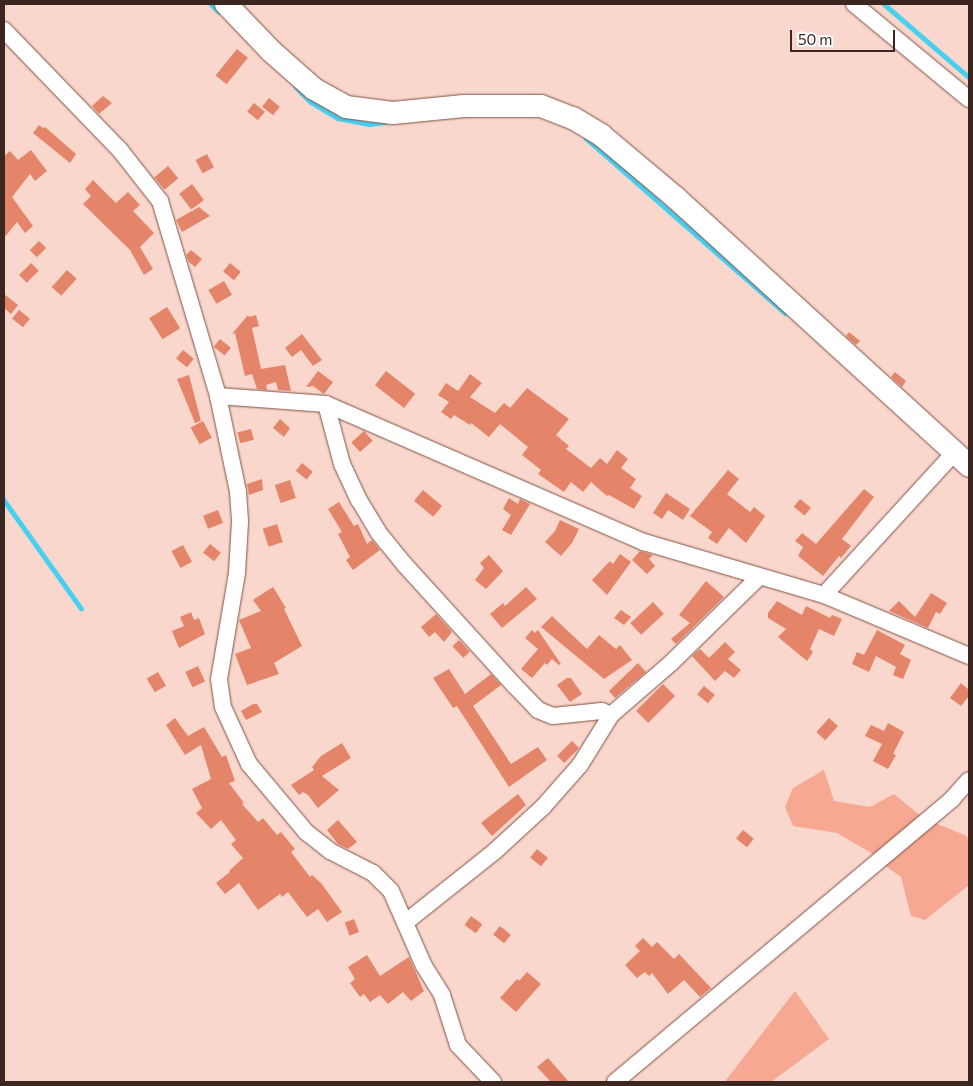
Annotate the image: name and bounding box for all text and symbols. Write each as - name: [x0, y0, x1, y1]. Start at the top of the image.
- scale bar: [793, 20, 898, 52]
- text: 50 m: [798, 30, 832, 48]

